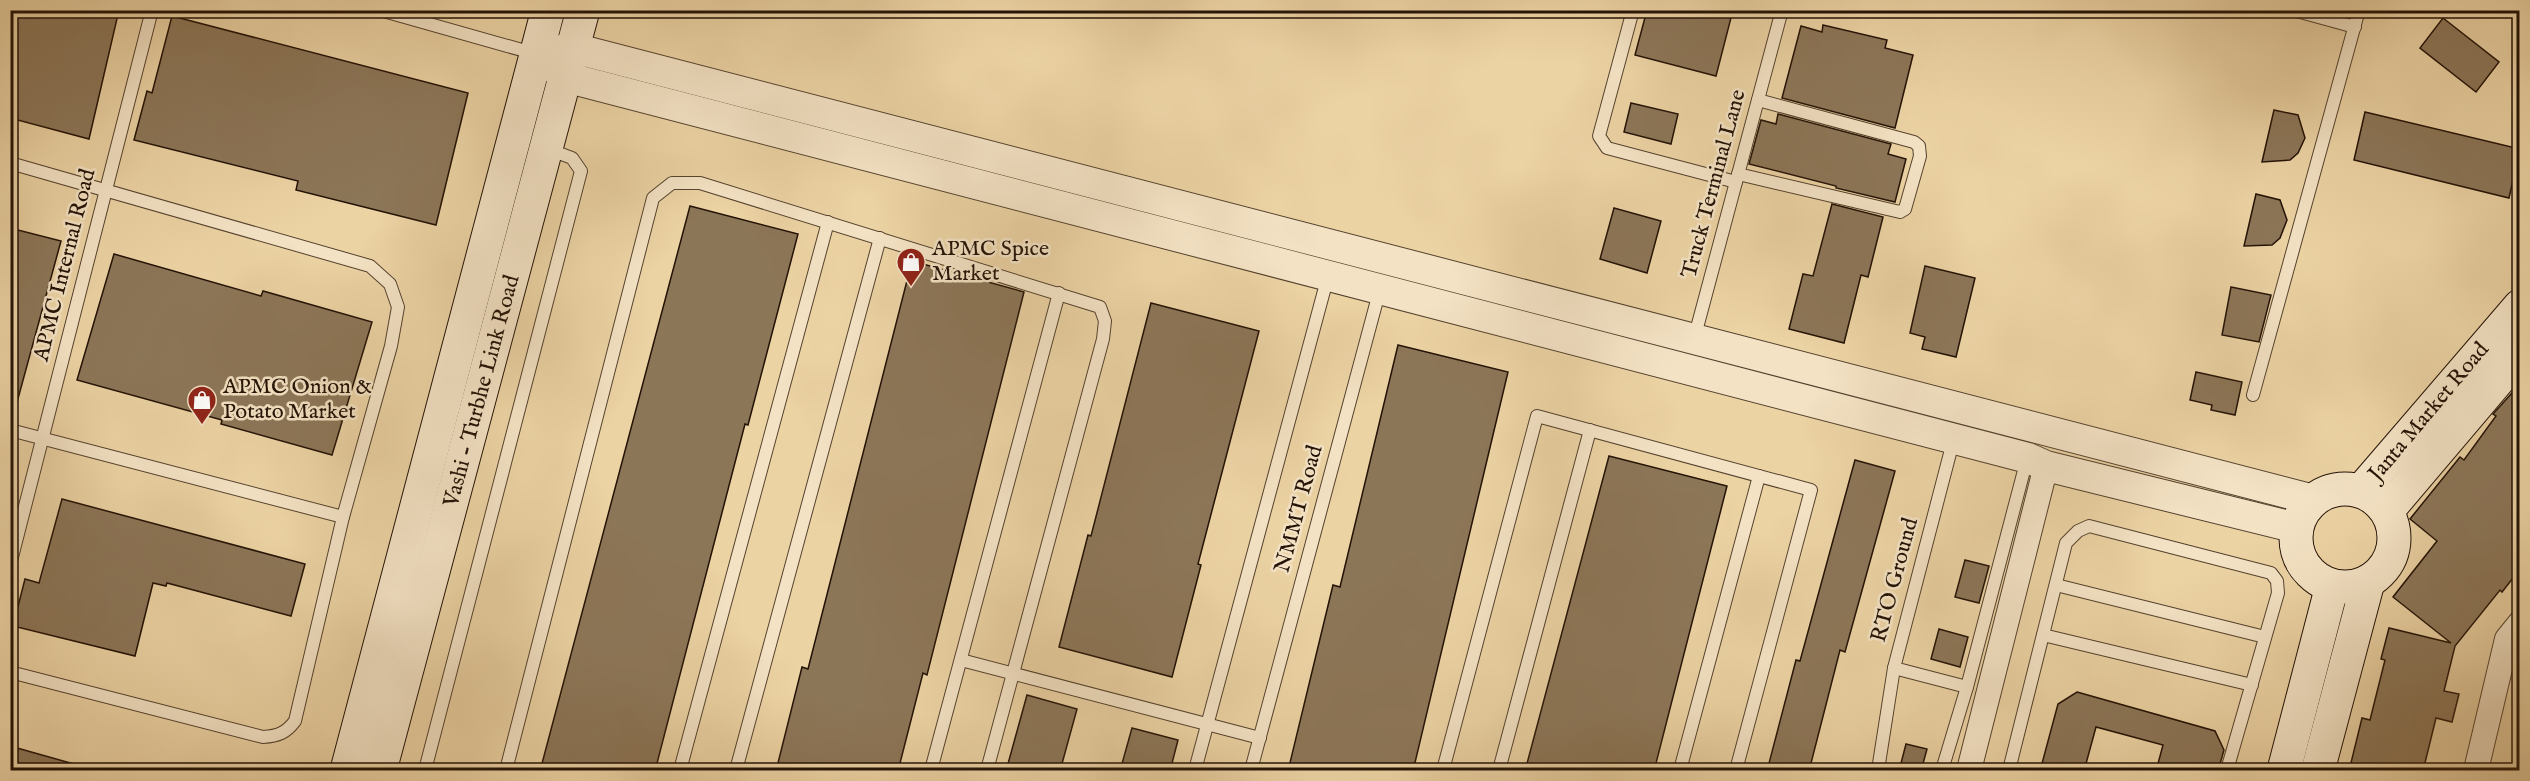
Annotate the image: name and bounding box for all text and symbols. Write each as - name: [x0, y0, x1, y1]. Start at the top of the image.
- street label: Truck Terminal Lane: [1675, 87, 1753, 281]
- street label: APMC Internal Road: [27, 166, 103, 365]
- place label: APMC Spice Market: [931, 235, 1049, 288]
- shop icon: APMC Spice Market: [895, 246, 927, 288]
- street label: Vashi - Turbhe Link Road: [437, 272, 527, 511]
- street label: Janta Market Road: [2361, 336, 2496, 490]
- place label: APMC Onion & Potato Market: [222, 373, 372, 426]
- shop icon: APMC Onion & Potato Market: [186, 384, 218, 426]
- street label: NMMT Road: [1269, 442, 1330, 576]
- street label: RTO Ground: [1865, 515, 1925, 645]

